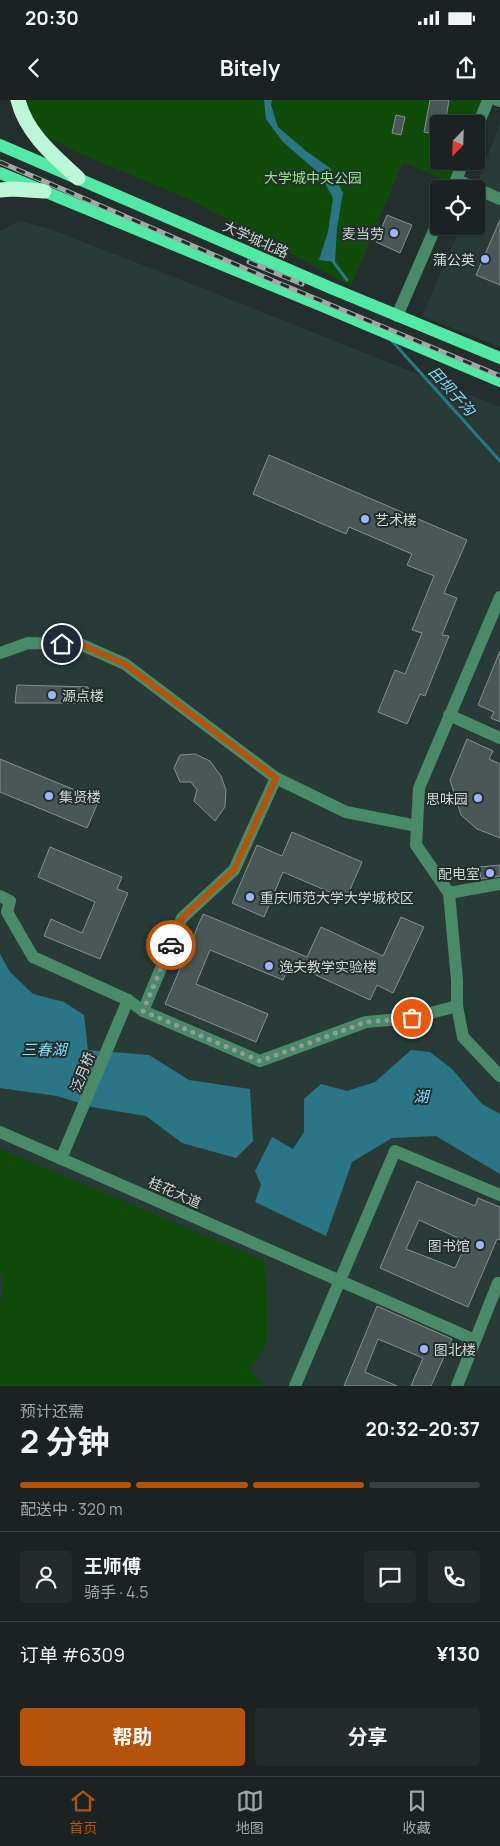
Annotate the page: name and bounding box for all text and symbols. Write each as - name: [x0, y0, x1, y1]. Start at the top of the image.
- text: 20:30: [25, 5, 79, 31]
- text: Bitely: [220, 53, 280, 83]
- icon: back: [20, 54, 48, 82]
- icon: share: [452, 54, 480, 82]
- north arrow: [430, 115, 485, 170]
- map controls: [430, 115, 485, 235]
- park label: 大学城中央公园: [264, 168, 362, 187]
- button: locate: [430, 180, 485, 235]
- street label: 大学城北路: [220, 216, 292, 262]
- place label: 麦当劳: [342, 224, 384, 243]
- marker: 麦当劳: [388, 227, 400, 239]
- place label: 蒲公英: [433, 250, 475, 269]
- marker: 蒲公英: [479, 253, 491, 265]
- water label: 田坝子沟: [424, 362, 481, 422]
- place label: 艺术楼: [375, 510, 417, 529]
- marker: 艺术楼: [359, 513, 371, 525]
- pin: [41, 623, 83, 665]
- icon: home: [48, 630, 76, 658]
- place label: 源点楼: [62, 686, 104, 705]
- marker: 源点楼: [46, 689, 58, 701]
- place label: 集贤楼: [59, 787, 101, 806]
- place label: 思味园: [426, 789, 468, 808]
- marker: 集贤楼: [43, 790, 55, 802]
- marker: 思味园: [472, 792, 484, 804]
- place label: 配电室: [438, 864, 480, 883]
- marker: 配电室: [484, 867, 496, 879]
- place label: 重庆师范大学大学城校区: [260, 888, 414, 907]
- marker: 重庆师范大学大学城校区: [244, 891, 256, 903]
- courier: [146, 920, 196, 970]
- icon: car: [157, 931, 185, 959]
- place label: 逸夫教学实验楼: [279, 957, 377, 976]
- marker: 逸夫教学实验楼: [263, 960, 275, 972]
- pin: [391, 997, 433, 1039]
- icon: bag: [398, 1004, 426, 1032]
- water label: 三春湖: [21, 1039, 68, 1060]
- street label: 泛月桥: [65, 1049, 99, 1095]
- water label: 湖: [413, 1086, 430, 1107]
- street label: 桂花大道: [146, 1172, 204, 1212]
- place label: 图书馆: [428, 1236, 470, 1255]
- marker: 图书馆: [474, 1239, 486, 1251]
- place label: 图北楼: [434, 1340, 476, 1359]
- marker: 图北楼: [418, 1343, 430, 1355]
- text: 预计还需: [20, 1400, 84, 1422]
- text: 20:32–20:37: [366, 1416, 480, 1442]
- text: 2 分钟: [20, 1419, 109, 1463]
- text: 配送中 · 320 m: [20, 1498, 123, 1520]
- button: person: [20, 1551, 72, 1603]
- button: chat: [364, 1551, 416, 1603]
- button: phone: [428, 1551, 480, 1603]
- text: 王师傅: [84, 1553, 141, 1579]
- text: 骑手 · 4.5: [84, 1581, 148, 1603]
- text: ¥130: [437, 1641, 480, 1667]
- text: 订单 #6309: [20, 1642, 125, 1668]
- button: 帮助: [20, 1708, 245, 1766]
- button: 分享: [255, 1708, 480, 1766]
- tab: 首页: [69, 1787, 97, 1837]
- tab: 地图: [236, 1787, 264, 1837]
- tab: 收藏: [403, 1787, 431, 1837]

